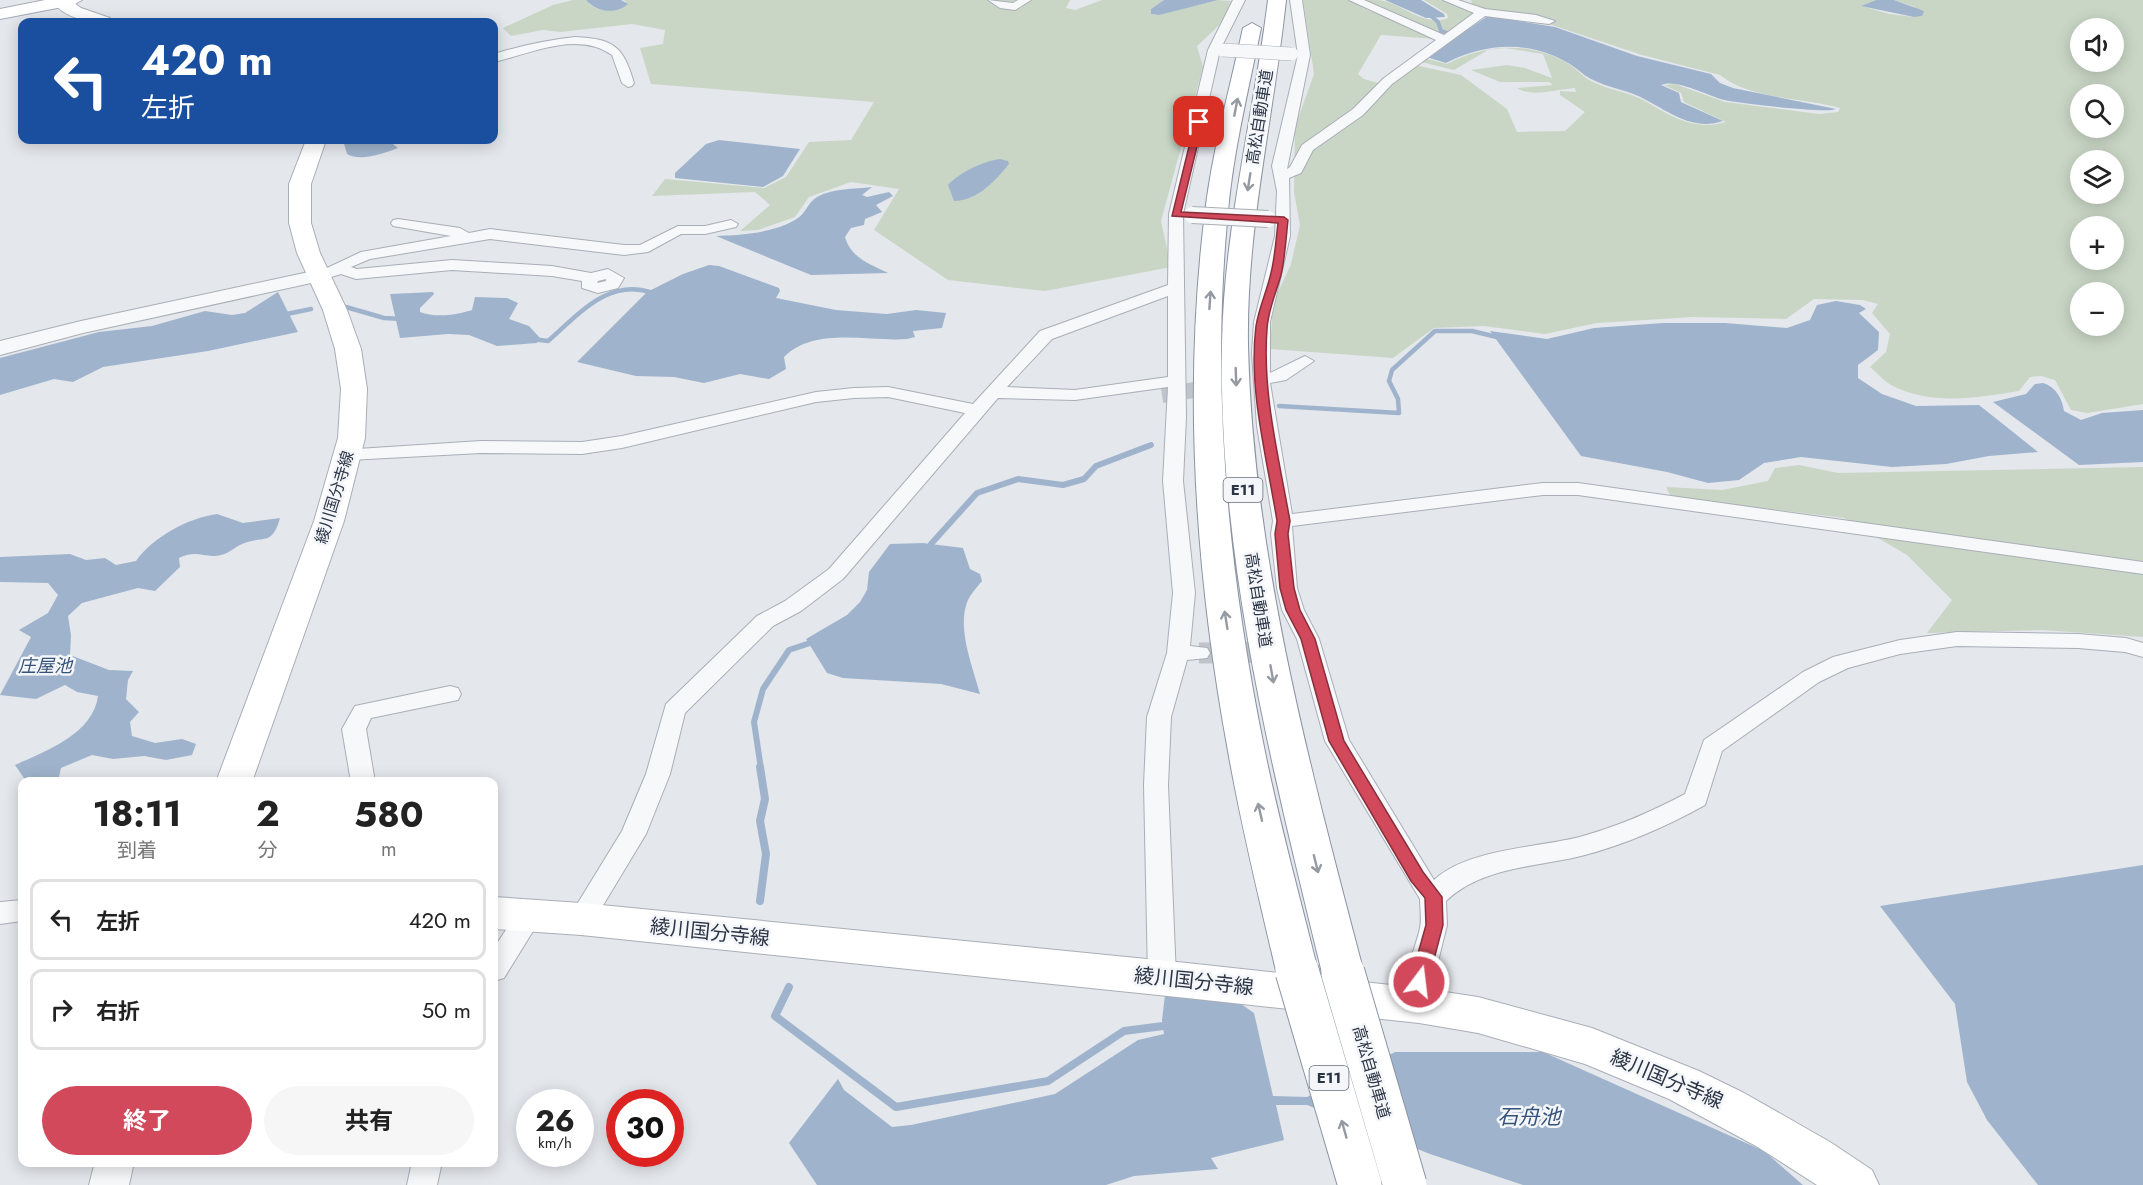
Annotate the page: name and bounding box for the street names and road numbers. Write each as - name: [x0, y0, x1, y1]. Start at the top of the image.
- street label: 高松自動車道: [1241, 68, 1278, 166]
- street label: 綾川国分寺線: [309, 448, 360, 546]
- road number: E11: [1224, 478, 1262, 502]
- street label: 高松自動車道: [1240, 551, 1277, 649]
- street label: 綾川国分寺線: [649, 912, 771, 953]
- street label: 綾川国分寺線: [1133, 961, 1255, 1002]
- street label: 高松自動車道: [1347, 1023, 1396, 1121]
- street label: 綾川国分寺線: [1606, 1043, 1728, 1116]
- road number: E11: [1310, 1066, 1348, 1090]

